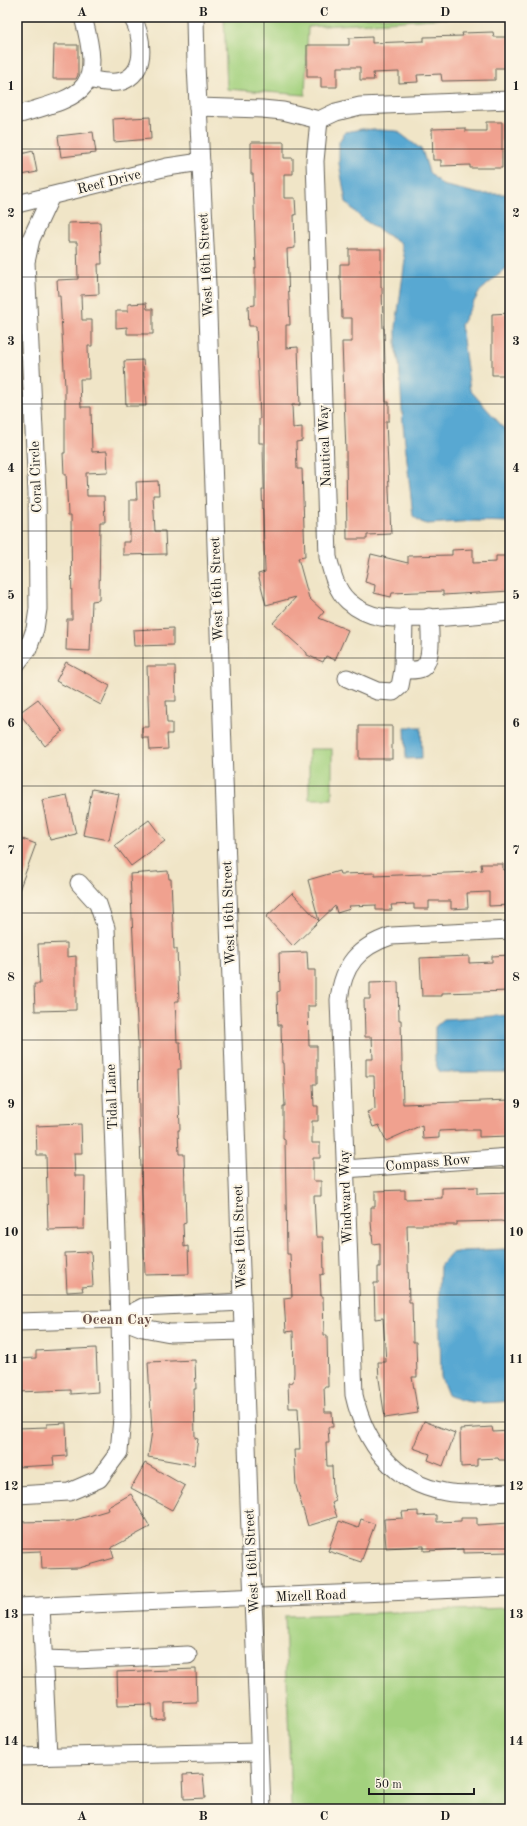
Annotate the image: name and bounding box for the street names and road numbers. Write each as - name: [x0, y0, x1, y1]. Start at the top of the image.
- street label: Reef Drive: [76, 167, 142, 197]
- street label: West 16th Street: [196, 212, 216, 318]
- street label: Nautical Way: [317, 404, 333, 487]
- street label: Coral Circle: [28, 441, 44, 513]
- street label: West 16th Street: [208, 536, 226, 642]
- street label: West 16th Street: [220, 860, 238, 966]
- street label: Tidal Lane: [104, 1064, 120, 1130]
- street label: Windward Way: [337, 1149, 355, 1245]
- street label: Compass Row: [385, 1152, 471, 1174]
- street label: West 16th Street: [231, 1184, 249, 1290]
- street label: West 16th Street: [242, 1508, 262, 1614]
- street label: Mizell Road: [275, 1588, 347, 1604]

